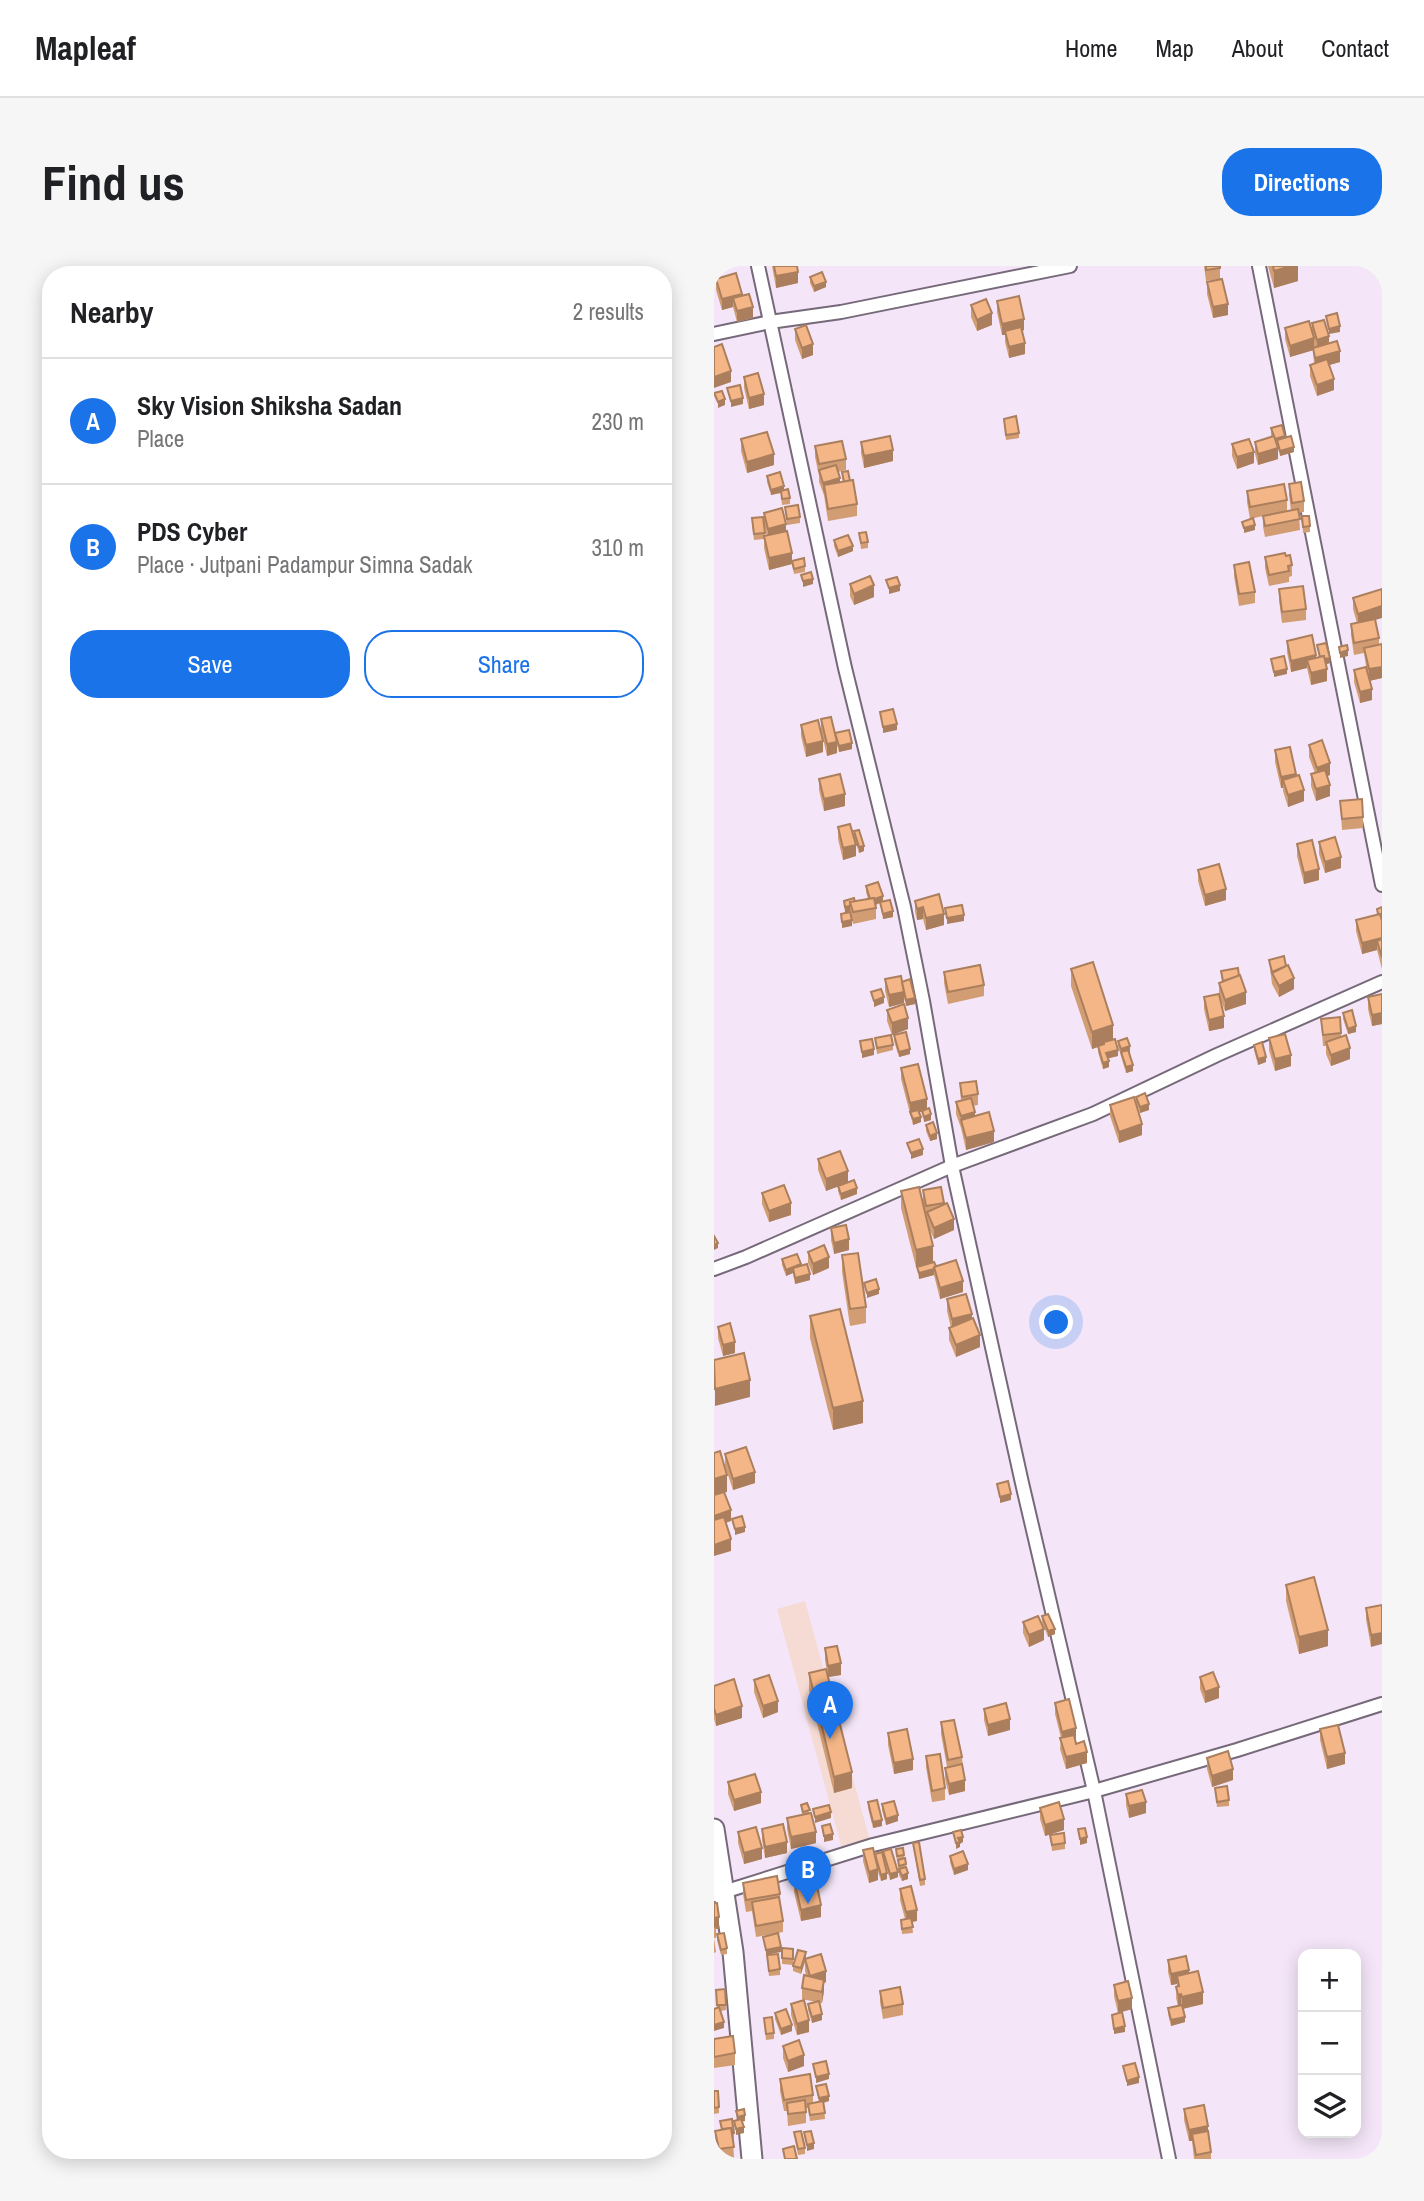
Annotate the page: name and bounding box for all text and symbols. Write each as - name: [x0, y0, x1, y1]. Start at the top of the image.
- text: Mapleaf: [35, 26, 136, 70]
- text: Home: [1065, 32, 1117, 64]
- text: Map: [1155, 32, 1194, 64]
- text: About: [1232, 32, 1283, 64]
- text: Contact: [1321, 32, 1389, 64]
- button: Directions: [1222, 148, 1382, 216]
- text: Find us: [42, 149, 185, 215]
- text: Nearby: [70, 292, 153, 332]
- text: 2 results: [573, 296, 644, 327]
- text: Sky Vision Shiksha Sadan: [137, 388, 402, 423]
- text: A: [86, 406, 100, 437]
- text: 230 m: [592, 406, 644, 437]
- text: Place: [137, 423, 184, 454]
- text: PDS Cyber: [137, 514, 247, 549]
- text: B: [86, 532, 100, 563]
- text: 310 m: [592, 532, 644, 563]
- text: Place · Jutpani Padampur Simna Sadak: [137, 549, 473, 580]
- button: Save: [70, 630, 350, 698]
- button: Share: [364, 630, 644, 698]
- your location: [1039, 1305, 1073, 1339]
- pin: A: [807, 1681, 853, 1739]
- pin: B: [785, 1846, 831, 1904]
- map controls: [1298, 1949, 1361, 2138]
- button: +: [1298, 1949, 1361, 2012]
- button: −: [1298, 2012, 1361, 2075]
- button: layers: [1298, 2075, 1361, 2138]

